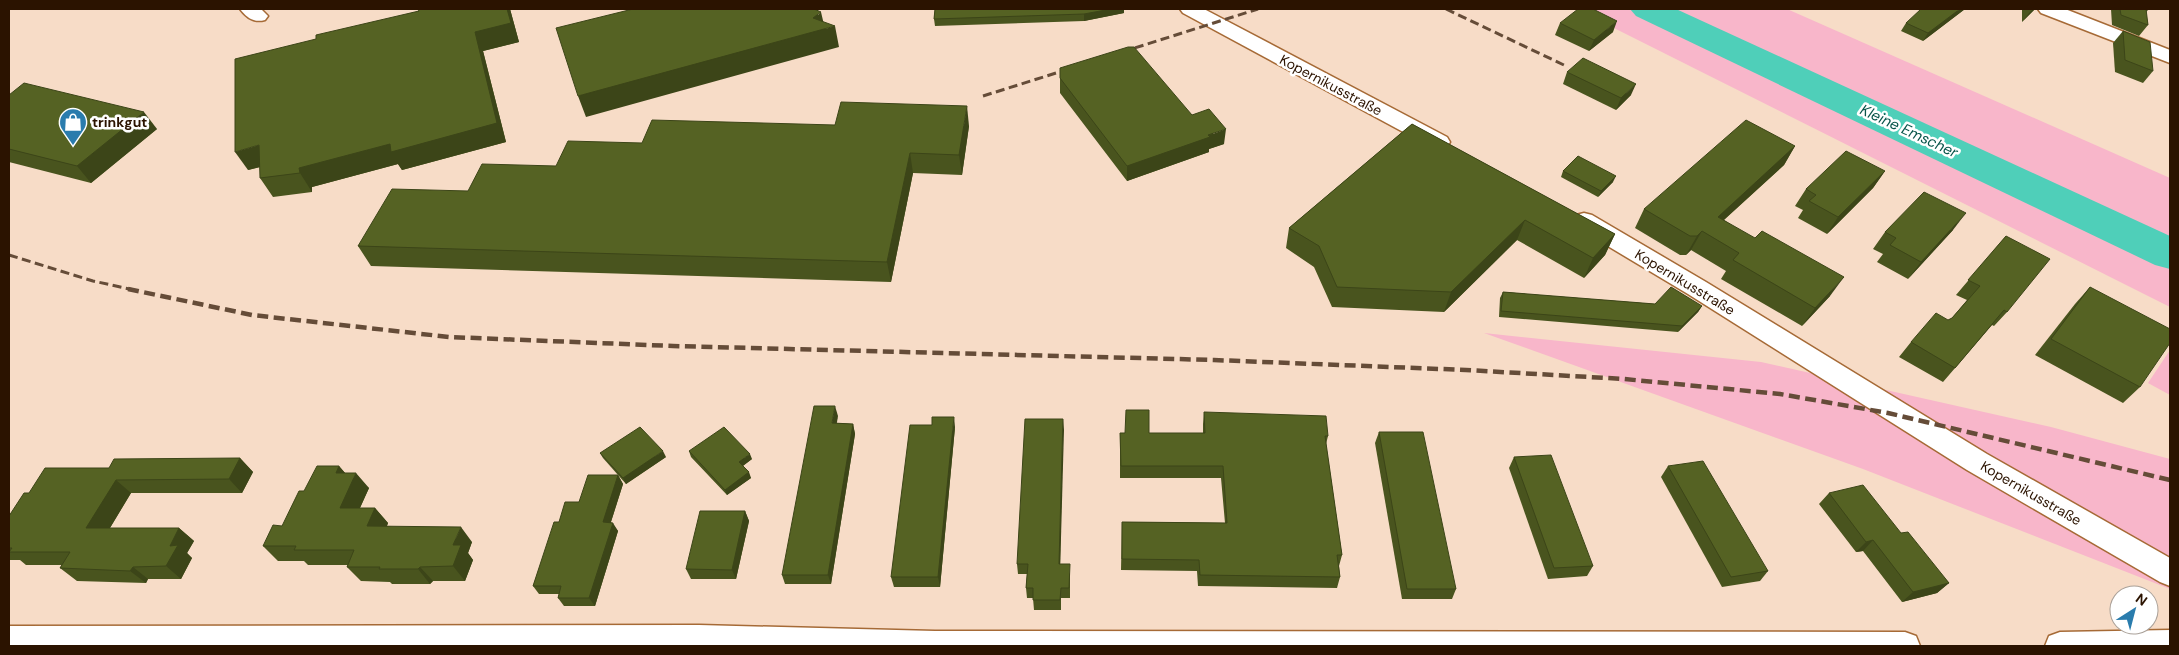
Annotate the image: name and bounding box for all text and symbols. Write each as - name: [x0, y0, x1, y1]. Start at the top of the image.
- street label: Kopernikusstraße: [1277, 50, 1385, 120]
- water label: Kleine Emscher: [1857, 100, 1962, 163]
- shop icon: trinkgut: [58, 107, 88, 146]
- place label: trinkgut: [92, 113, 147, 131]
- street label: Kopernikusstraße: [1632, 245, 1738, 319]
- street label: Kopernikusstraße: [1977, 457, 2085, 529]
- north arrow: [2109, 585, 2159, 635]
- text: N: [2132, 589, 2151, 610]

